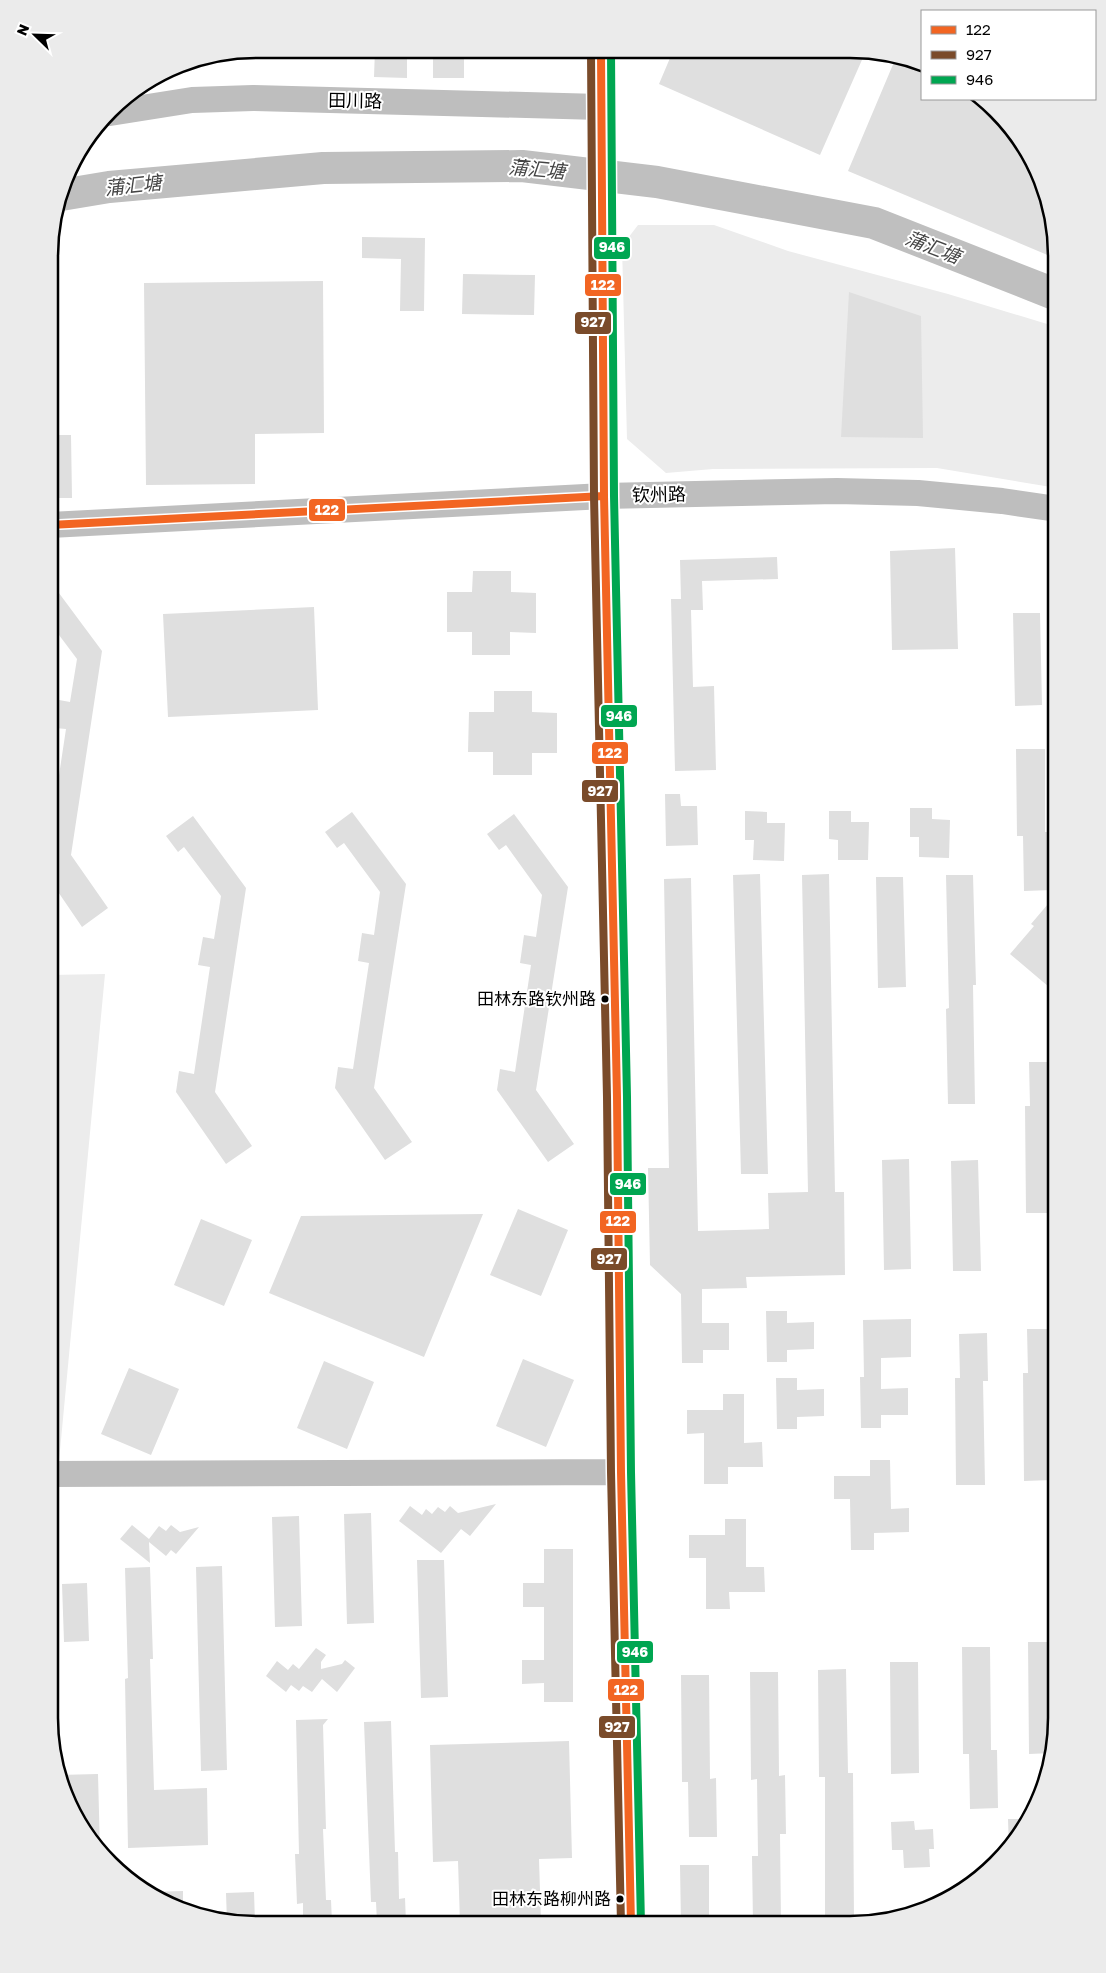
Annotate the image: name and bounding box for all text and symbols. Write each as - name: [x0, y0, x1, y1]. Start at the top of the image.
- north arrow: [10, 10, 60, 60]
- legend: [921, 10, 1096, 100]
- text: 122: [966, 20, 991, 38]
- text: N: [13, 22, 32, 38]
- text: 927: [966, 45, 992, 63]
- text: 946: [966, 70, 993, 88]
- street label: 田川路: [328, 89, 382, 111]
- water label: 蒲汇塘: [508, 155, 569, 183]
- water label: 蒲汇塘: [103, 170, 165, 199]
- water label: 蒲汇塘: [902, 226, 967, 269]
- line badge: 946: [593, 236, 631, 260]
- text: 946: [599, 238, 625, 255]
- line badge: 122: [584, 273, 622, 297]
- text: 122: [591, 276, 616, 293]
- line badge: 927: [574, 311, 612, 335]
- text: 927: [580, 313, 606, 330]
- street label: 钦州路: [632, 483, 686, 505]
- line badge: 122: [308, 498, 346, 522]
- text: 122: [315, 501, 340, 518]
- line badge: 946: [600, 704, 638, 728]
- text: 946: [606, 707, 632, 724]
- line badge: 122: [591, 741, 629, 765]
- text: 122: [598, 744, 623, 761]
- line badge: 927: [581, 779, 619, 803]
- text: 927: [587, 782, 613, 799]
- place label: 田林东路钦州路: [477, 988, 596, 1009]
- marker: 田林东路钦州路: [600, 994, 610, 1004]
- line badge: 946: [609, 1172, 647, 1196]
- text: 946: [615, 1175, 641, 1192]
- line badge: 122: [599, 1210, 637, 1234]
- text: 122: [606, 1212, 631, 1229]
- line badge: 927: [590, 1247, 628, 1271]
- text: 927: [596, 1250, 622, 1267]
- line badge: 946: [616, 1640, 654, 1664]
- text: 946: [622, 1643, 648, 1660]
- line badge: 122: [607, 1678, 645, 1702]
- text: 122: [614, 1681, 639, 1698]
- line badge: 927: [598, 1715, 636, 1739]
- text: 927: [604, 1718, 630, 1735]
- place label: 田林东路柳州路: [492, 1888, 611, 1909]
- marker: 田林东路柳州路: [615, 1894, 625, 1904]

